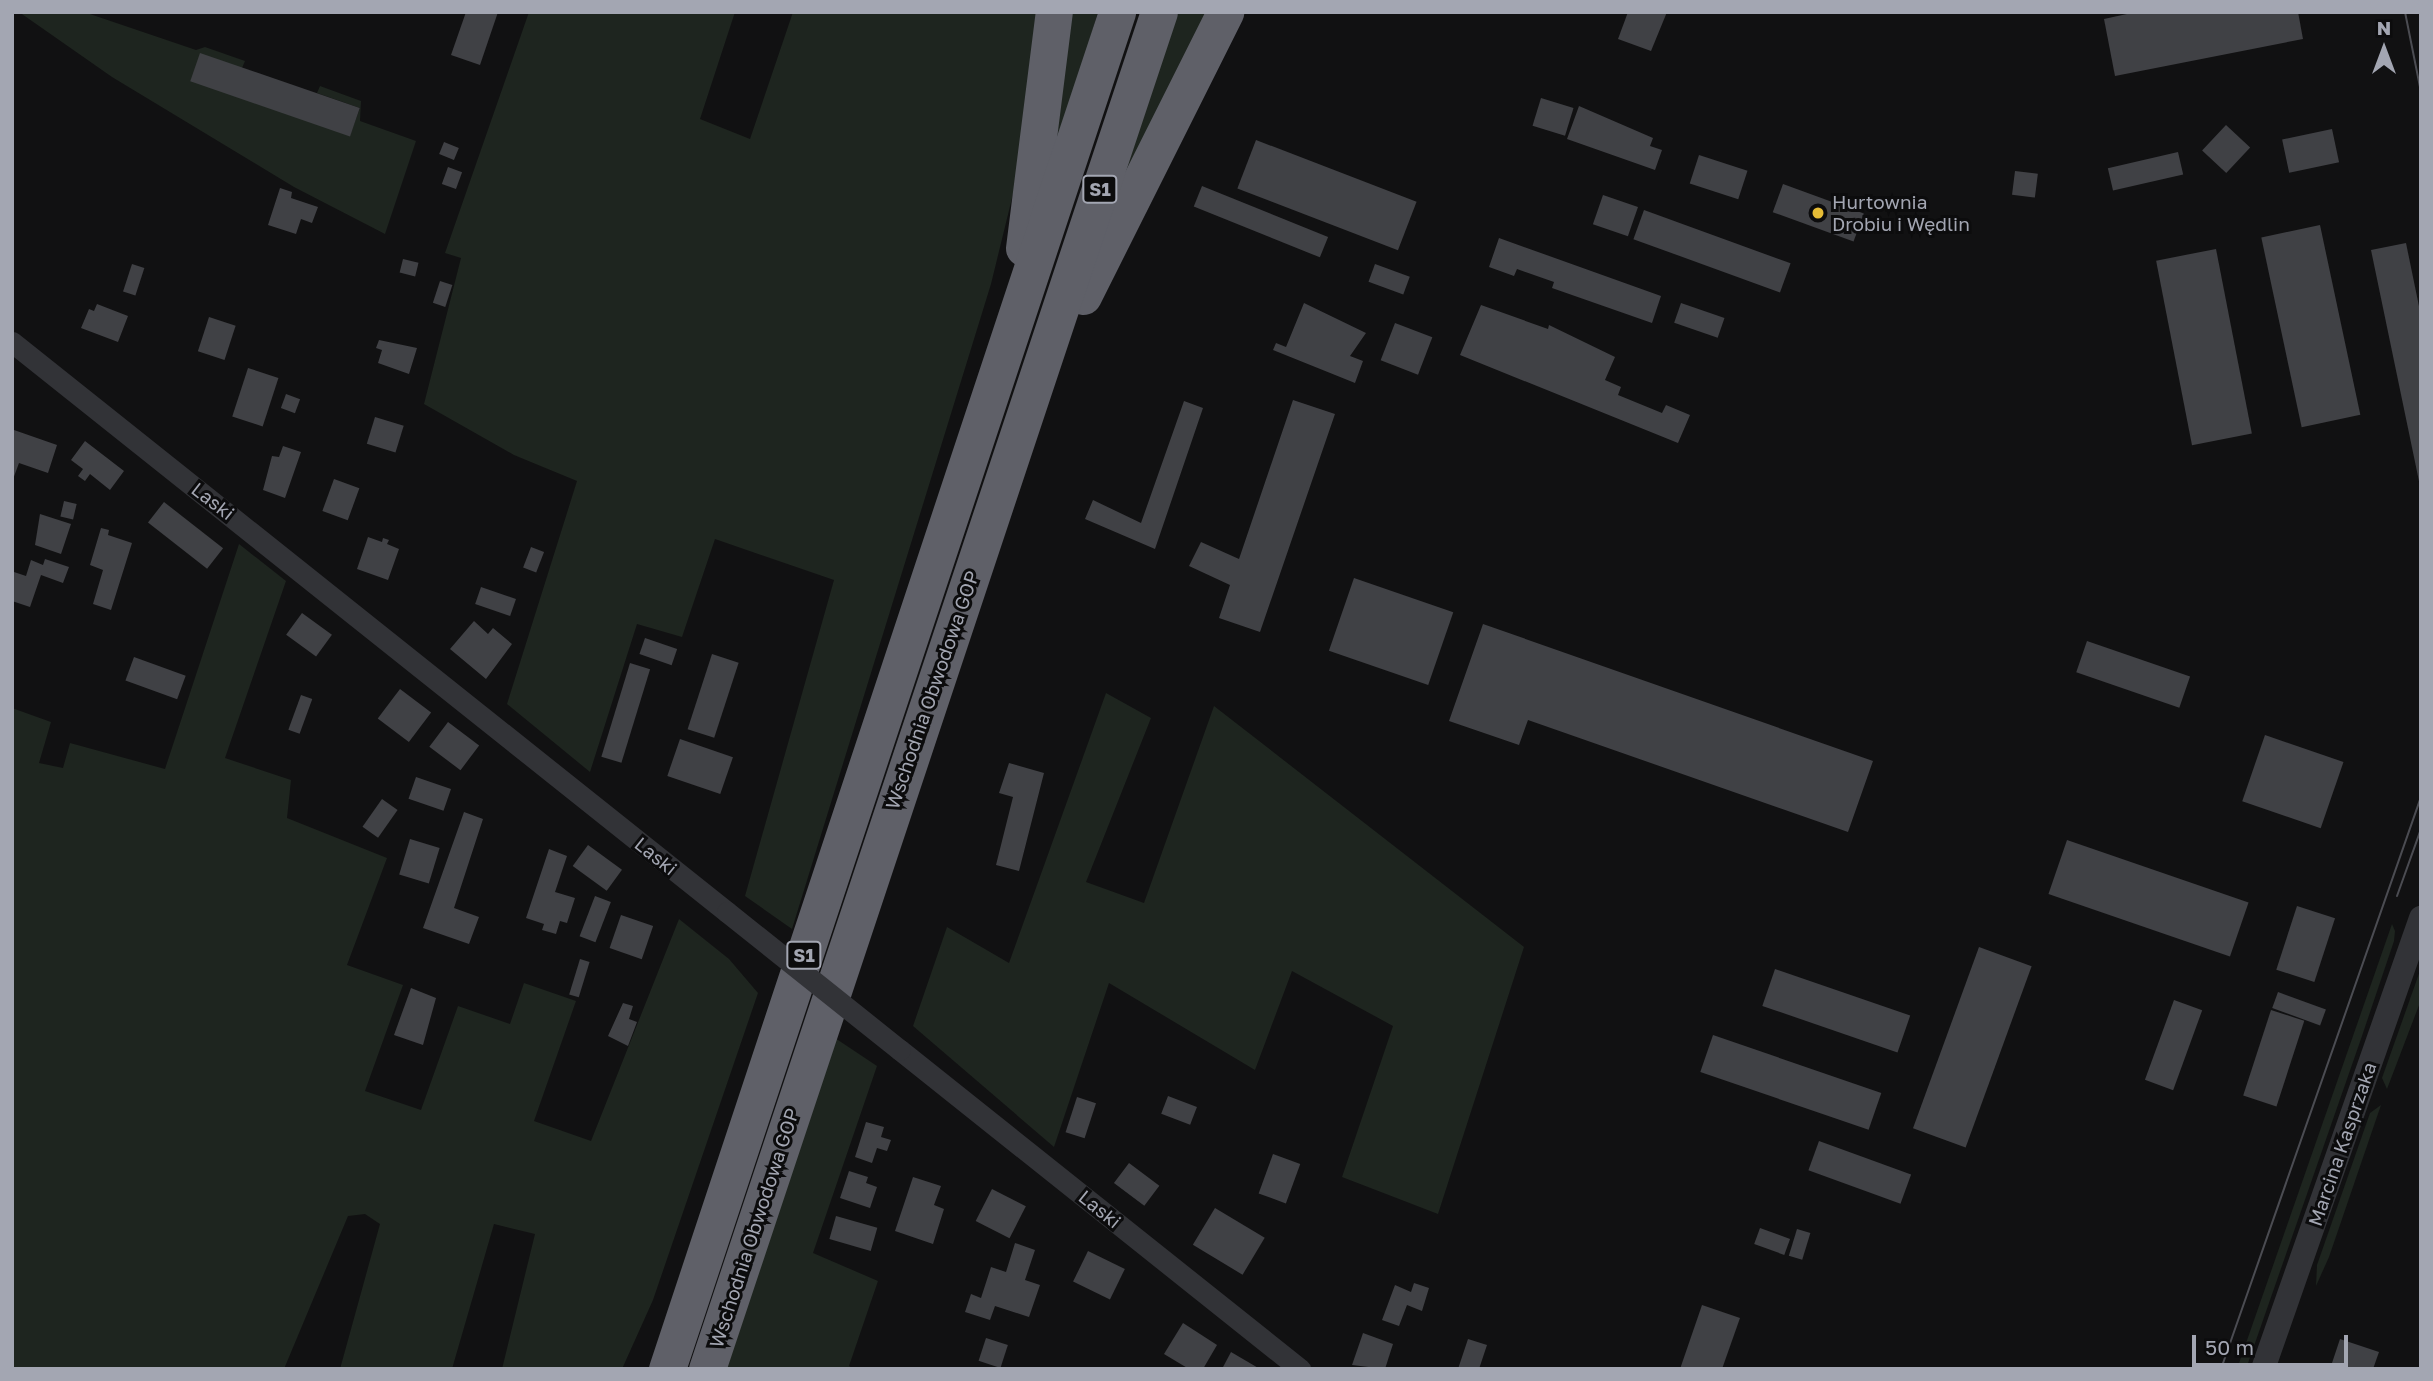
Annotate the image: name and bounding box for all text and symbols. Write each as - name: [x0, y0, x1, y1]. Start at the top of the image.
- north arrow: [2349, 14, 2419, 84]
- text: N: [2377, 16, 2391, 39]
- road number: S1: [1081, 174, 1119, 204]
- place label: Hurtownia Drobiu i Wędlin: [1832, 191, 1970, 235]
- marker: Hurtownia Drobiu i Wędlin: [1810, 205, 1826, 221]
- street label: Laski: [187, 477, 239, 525]
- street label: Wschodnia Obwodowa GOP: [880, 568, 984, 812]
- street label: Laski: [630, 832, 682, 880]
- road number: S1: [785, 940, 823, 970]
- street label: Marcina Kasprzaka: [2303, 1059, 2381, 1229]
- street label: Wschodnia Obwodowa GOP: [704, 1105, 804, 1351]
- street label: Laski: [1074, 1185, 1126, 1233]
- scale bar: [2195, 1322, 2351, 1366]
- text: 50 m: [2205, 1334, 2254, 1360]

